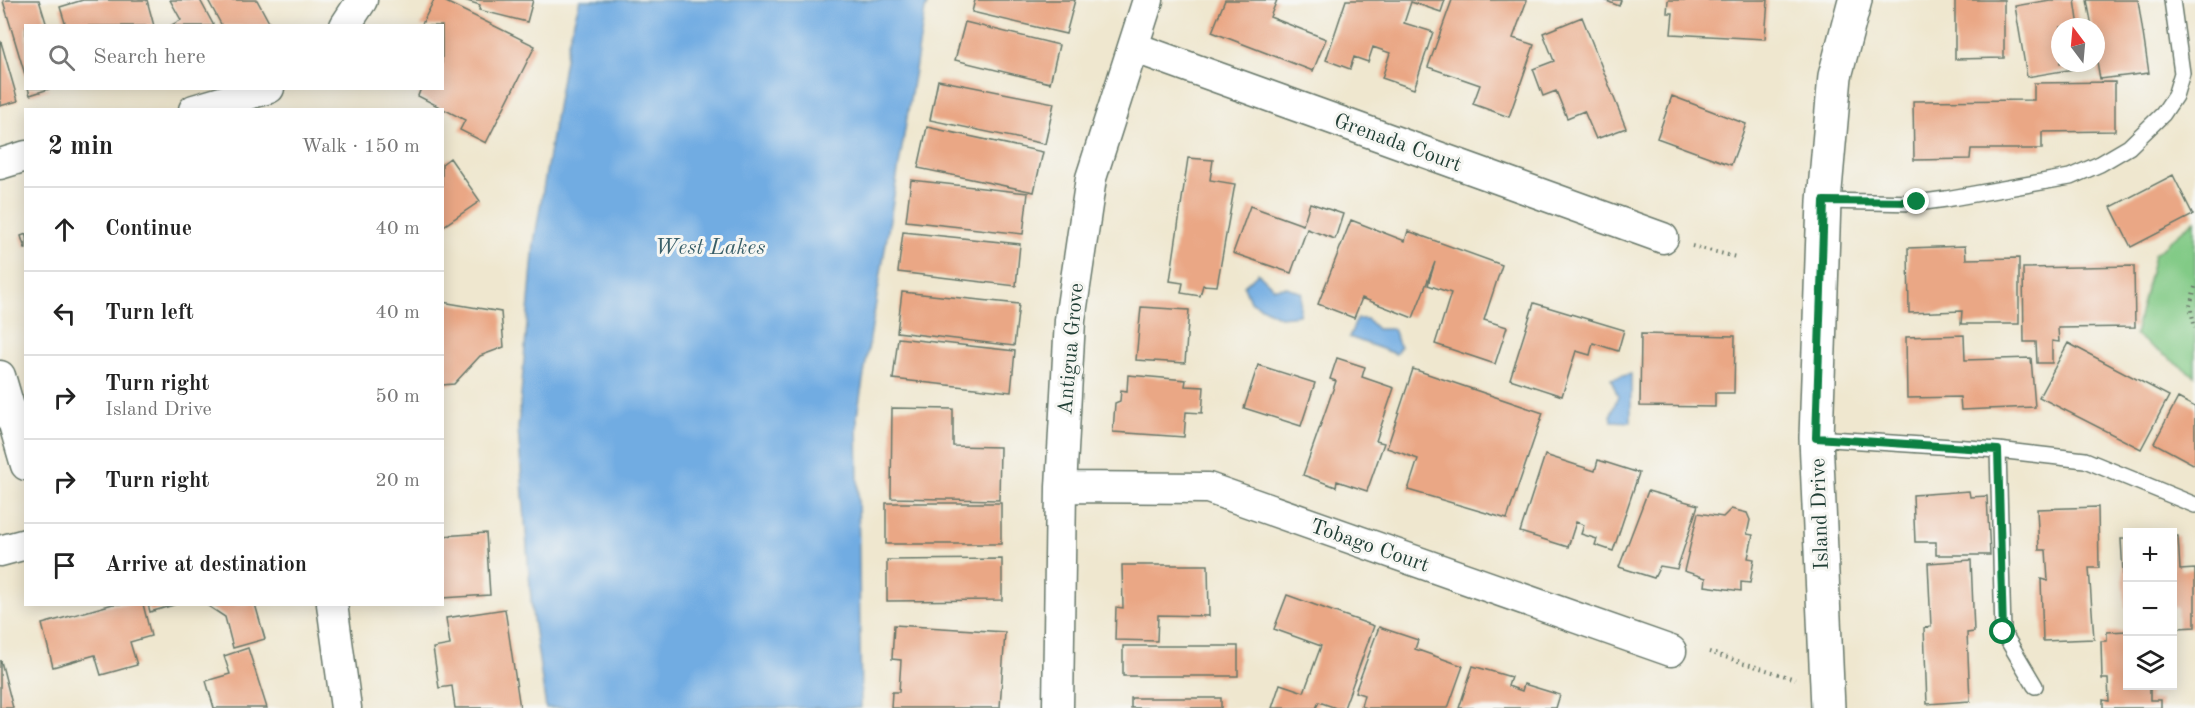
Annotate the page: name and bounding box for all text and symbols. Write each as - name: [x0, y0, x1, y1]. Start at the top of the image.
- north arrow: [2051, 18, 2105, 72]
- search box: [24, 24, 444, 90]
- icon: search: [45, 41, 78, 74]
- text: Search here: [93, 46, 206, 68]
- street label: Grenada Court: [1331, 111, 1464, 176]
- text: 2 min: [48, 134, 113, 160]
- text: Walk · 150 m: [301, 137, 420, 157]
- route end: [1903, 188, 1929, 214]
- icon: ahead: [48, 213, 81, 246]
- text: Continue: [105, 218, 192, 240]
- text: 40 m: [375, 219, 420, 239]
- water label: West Lakes: [655, 237, 765, 259]
- street label: Antigua Grove: [1055, 282, 1088, 416]
- icon: left: [48, 297, 81, 330]
- text: Turn left: [105, 302, 194, 324]
- text: 40 m: [375, 303, 420, 323]
- text: Turn right: [105, 373, 209, 395]
- icon: right: [48, 381, 81, 414]
- text: 50 m: [375, 387, 420, 407]
- text: Island Drive: [105, 400, 212, 420]
- street label: Island Drive: [1808, 458, 1833, 570]
- icon: right: [48, 465, 81, 498]
- text: Turn right: [105, 470, 209, 492]
- text: 20 m: [375, 471, 420, 491]
- street label: Tobago Court: [1307, 516, 1432, 577]
- map controls: [2123, 528, 2177, 690]
- button: +: [2123, 528, 2177, 582]
- icon: arrive: [48, 549, 81, 582]
- text: Arrive at destination: [105, 554, 307, 576]
- button: −: [2123, 582, 2177, 636]
- route start: [1989, 618, 2015, 644]
- button: layers: [2123, 636, 2177, 690]

